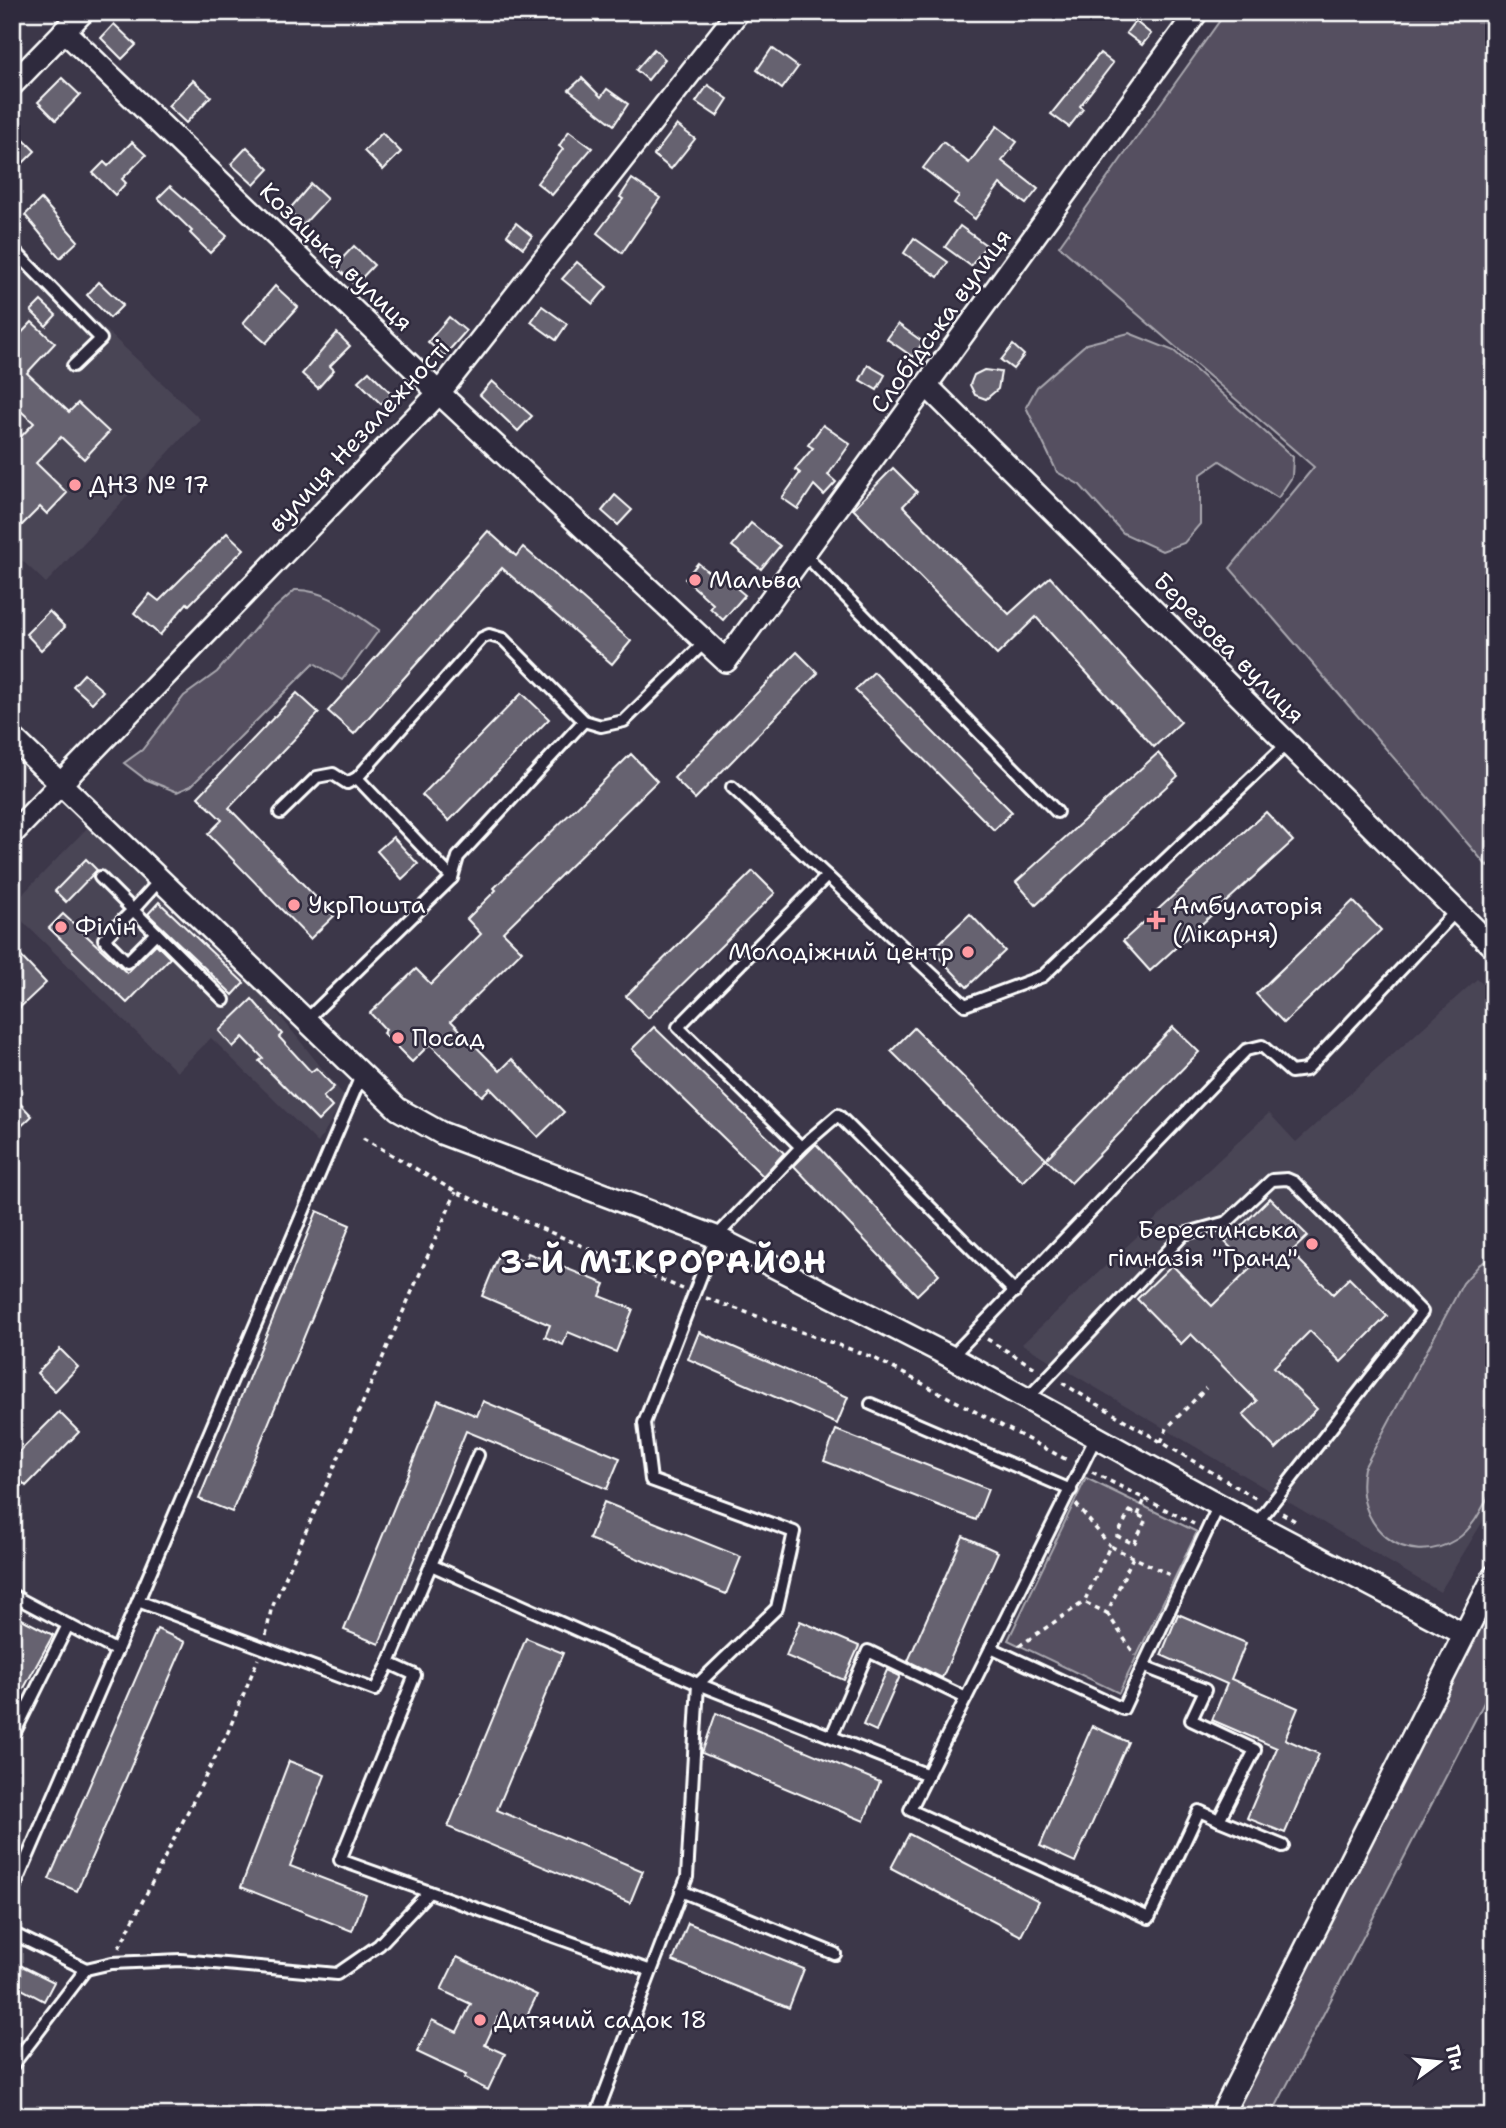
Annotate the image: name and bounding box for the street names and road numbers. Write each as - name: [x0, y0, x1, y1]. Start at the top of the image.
- street label: Козацька вулиця: [252, 176, 420, 338]
- street label: Слобідська вулиця: [863, 222, 1019, 420]
- street label: вулиця Незалежності: [261, 332, 457, 540]
- street label: Березова вулиця: [1146, 565, 1312, 731]

